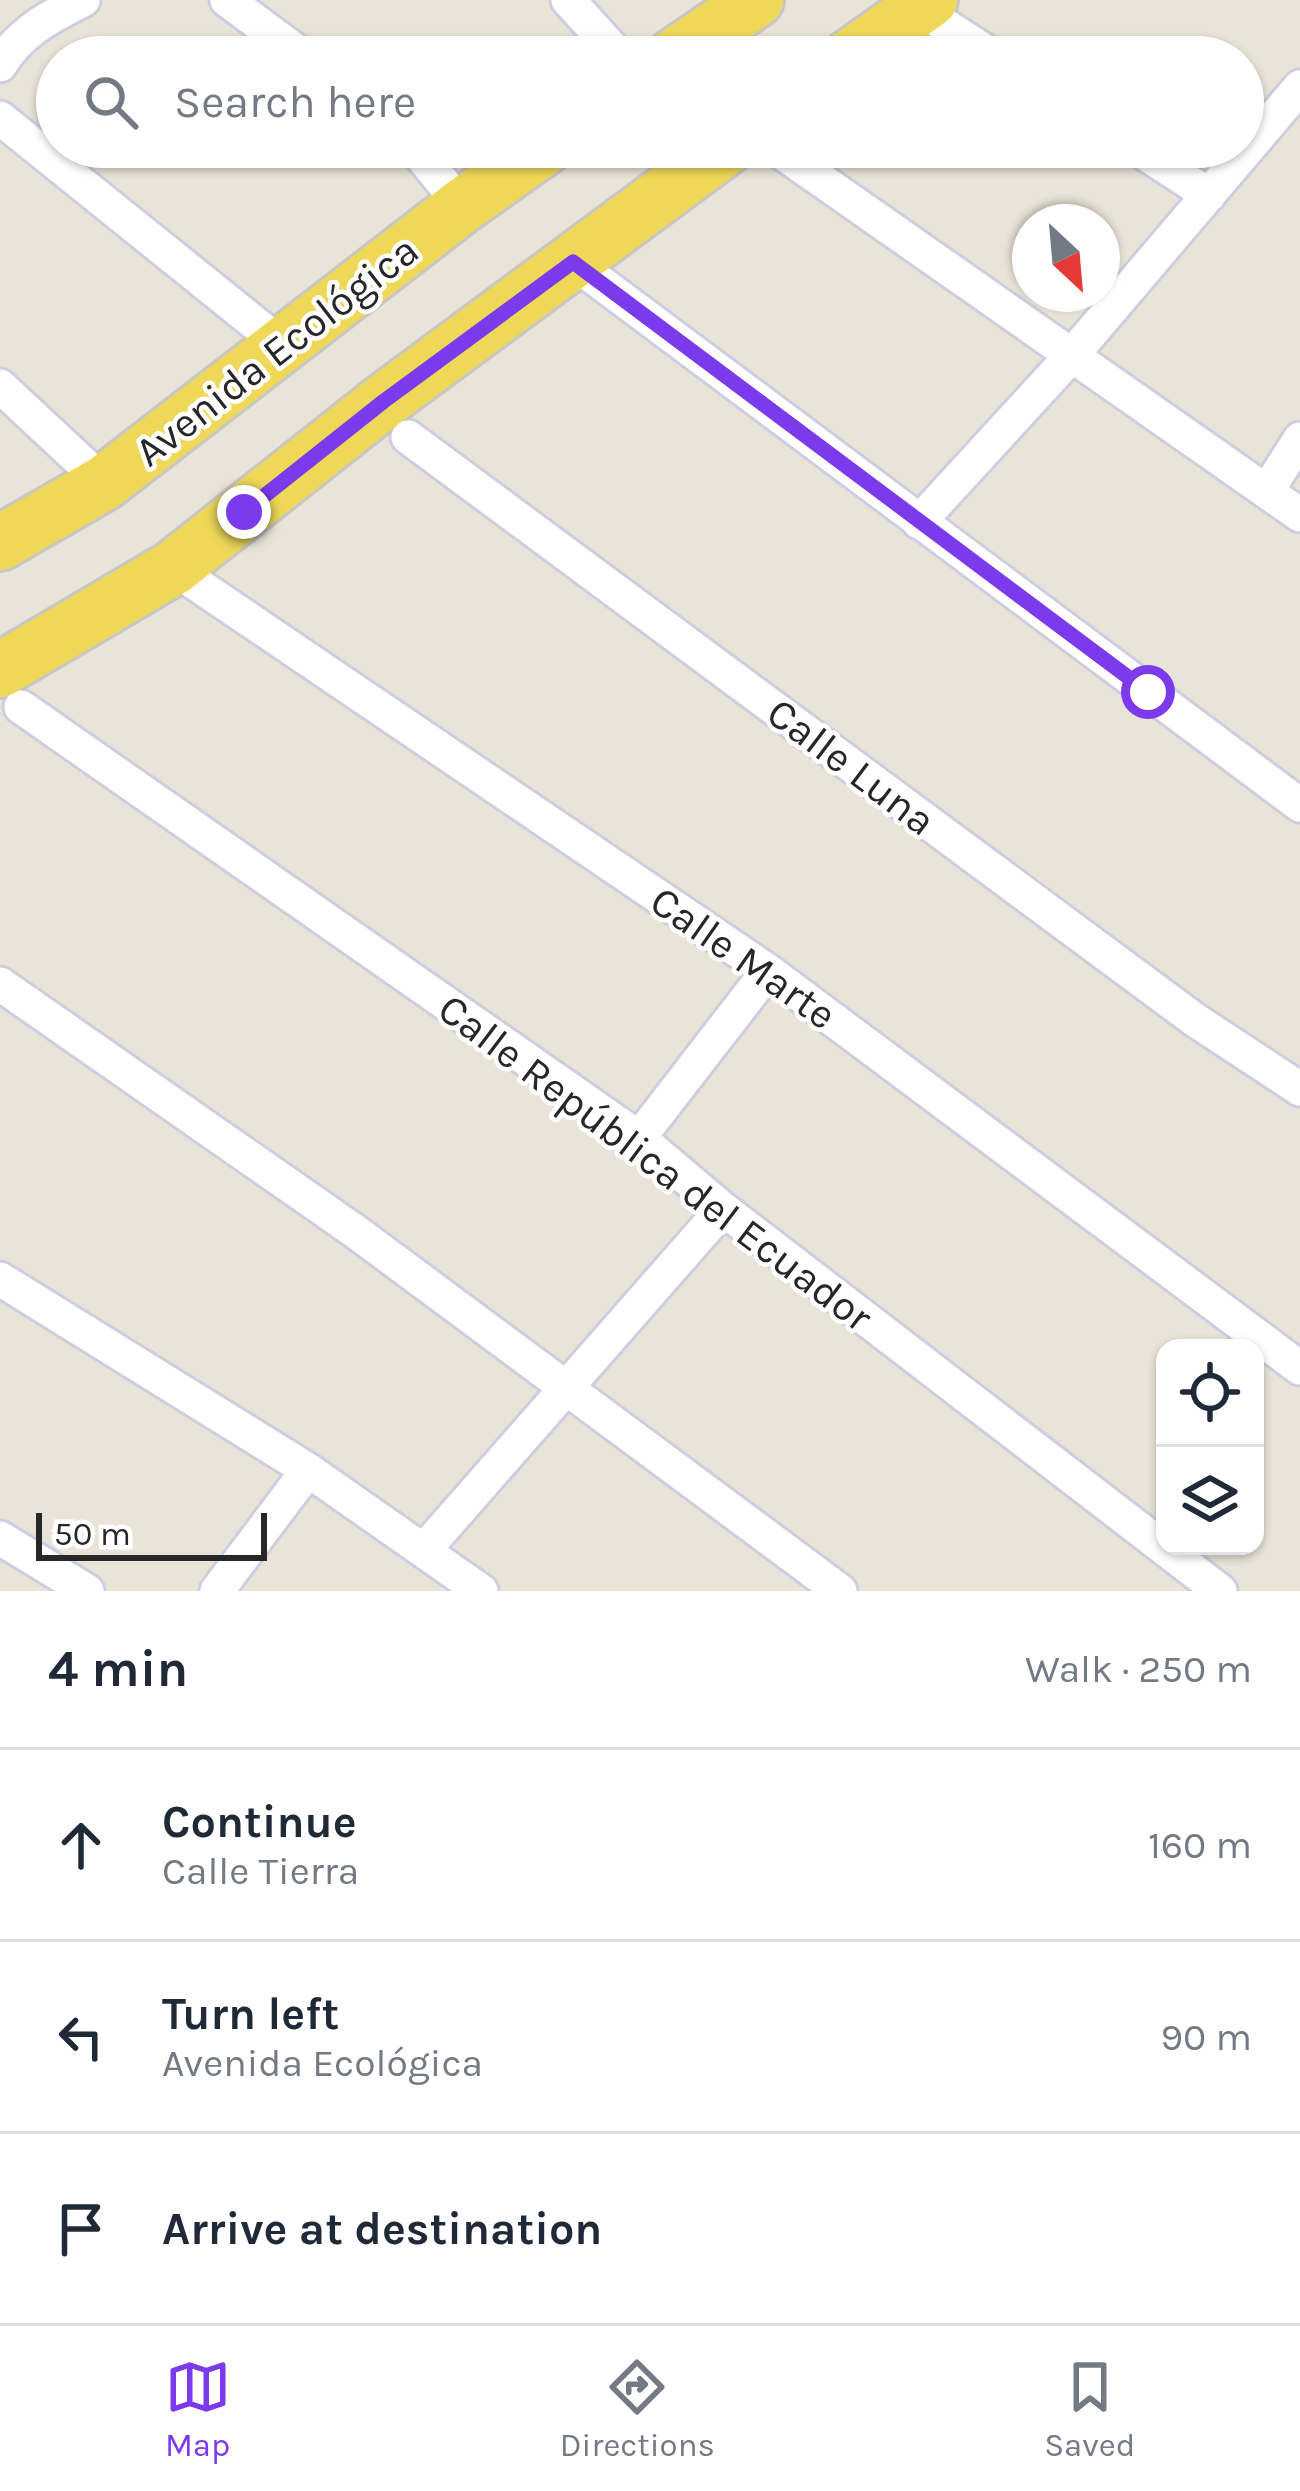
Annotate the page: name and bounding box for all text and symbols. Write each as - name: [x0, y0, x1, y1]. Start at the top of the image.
- search box: [36, 36, 1264, 168]
- icon: search: [78, 69, 144, 135]
- text: Search here: [174, 76, 416, 128]
- north arrow: [1012, 204, 1120, 312]
- street label: Avenida Ecológica: [125, 225, 428, 477]
- route end: [217, 485, 271, 539]
- route start: [1121, 665, 1175, 719]
- street label: Calle Luna: [758, 687, 945, 846]
- street label: Calle Marte: [641, 876, 846, 1040]
- street label: Calle República del Ecuador: [429, 983, 883, 1343]
- map controls: [1156, 1339, 1264, 1555]
- button: locate: [1156, 1339, 1264, 1447]
- button: layers: [1156, 1447, 1264, 1555]
- scale bar: [36, 1507, 267, 1560]
- text: 50 m: [54, 1515, 131, 1553]
- text: 4 min: [48, 1639, 188, 1699]
- text: Walk · 250 m: [1025, 1646, 1252, 1692]
- text: Continue: [162, 1796, 357, 1848]
- icon: ahead: [48, 1812, 114, 1878]
- text: 160 m: [1148, 1822, 1252, 1868]
- text: Calle Tierra: [162, 1848, 359, 1894]
- text: Turn left: [162, 1988, 339, 2040]
- icon: left: [48, 2004, 114, 2070]
- text: 90 m: [1160, 2014, 1252, 2060]
- text: Avenida Ecológica: [162, 2040, 483, 2086]
- icon: arrive: [48, 2196, 114, 2262]
- text: Arrive at destination: [162, 2203, 602, 2255]
- tab: Map: [165, 2354, 231, 2464]
- tab: Directions: [560, 2354, 715, 2464]
- tab: Saved: [1044, 2354, 1135, 2464]

